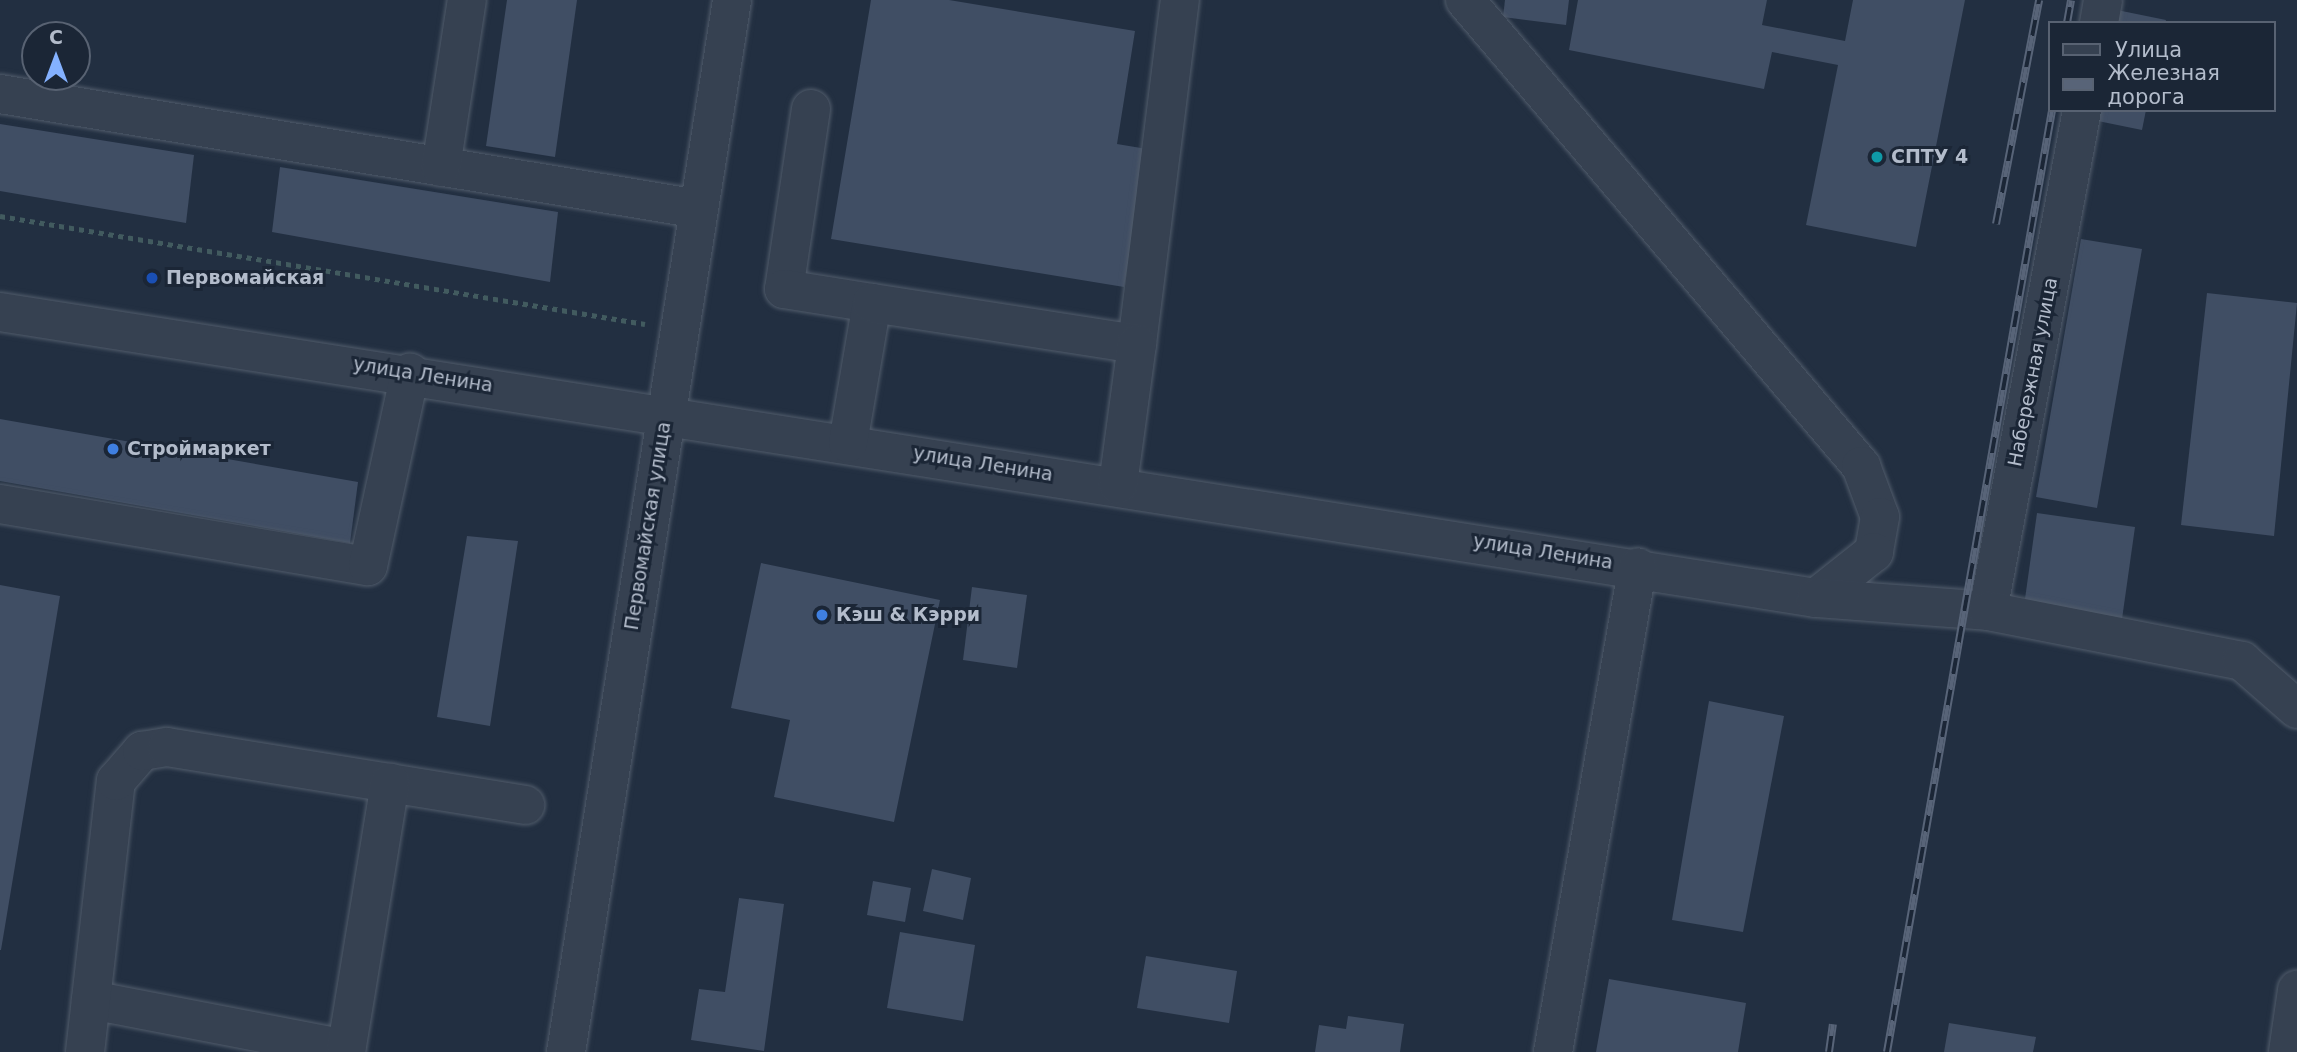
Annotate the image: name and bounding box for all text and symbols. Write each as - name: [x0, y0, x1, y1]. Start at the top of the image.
- north arrow: [21, 21, 91, 91]
- legend: [2048, 21, 2276, 112]
- text: С: [49, 26, 63, 48]
- text: Улица: [2115, 38, 2182, 62]
- text: Железная дорога: [2108, 61, 2220, 109]
- place label: СПТУ 4: [1891, 146, 1968, 168]
- marker: СПТУ 4: [1869, 149, 1885, 165]
- place label: Первомайская: [166, 267, 324, 289]
- marker: Первомайская: [144, 270, 160, 286]
- street label: Набережная улица: [2003, 276, 2063, 468]
- street label: улица Ленина: [352, 353, 494, 397]
- street label: Первомайская улица: [620, 420, 676, 632]
- place label: Строймаркет: [127, 438, 271, 460]
- marker: Строймаркет: [105, 441, 121, 457]
- street label: улица Ленина: [912, 442, 1054, 486]
- street label: улица Ленина: [1472, 530, 1614, 574]
- place label: Кэш & Кэрри: [836, 604, 980, 626]
- marker: Кэш & Кэрри: [814, 607, 830, 623]

